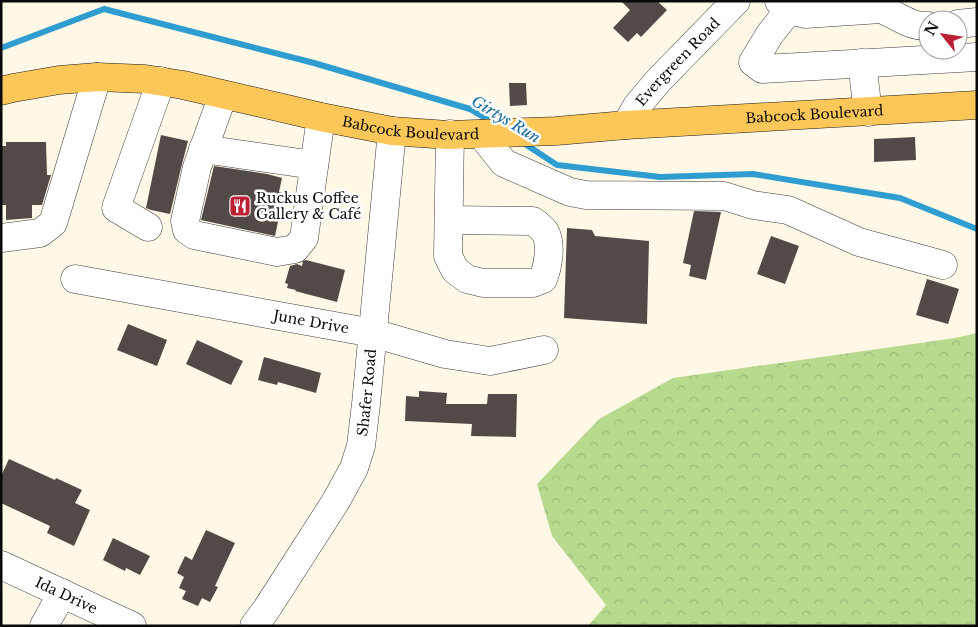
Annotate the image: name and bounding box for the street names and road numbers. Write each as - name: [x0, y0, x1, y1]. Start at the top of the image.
- street label: Evergreen Road: [632, 14, 724, 110]
- street label: Babcock Boulevard: [745, 101, 885, 127]
- street label: Babcock Boulevard: [340, 112, 480, 144]
- street label: June Drive: [270, 306, 350, 337]
- street label: Shafer Road: [353, 347, 380, 437]
- street label: Ida Drive: [32, 573, 100, 618]

